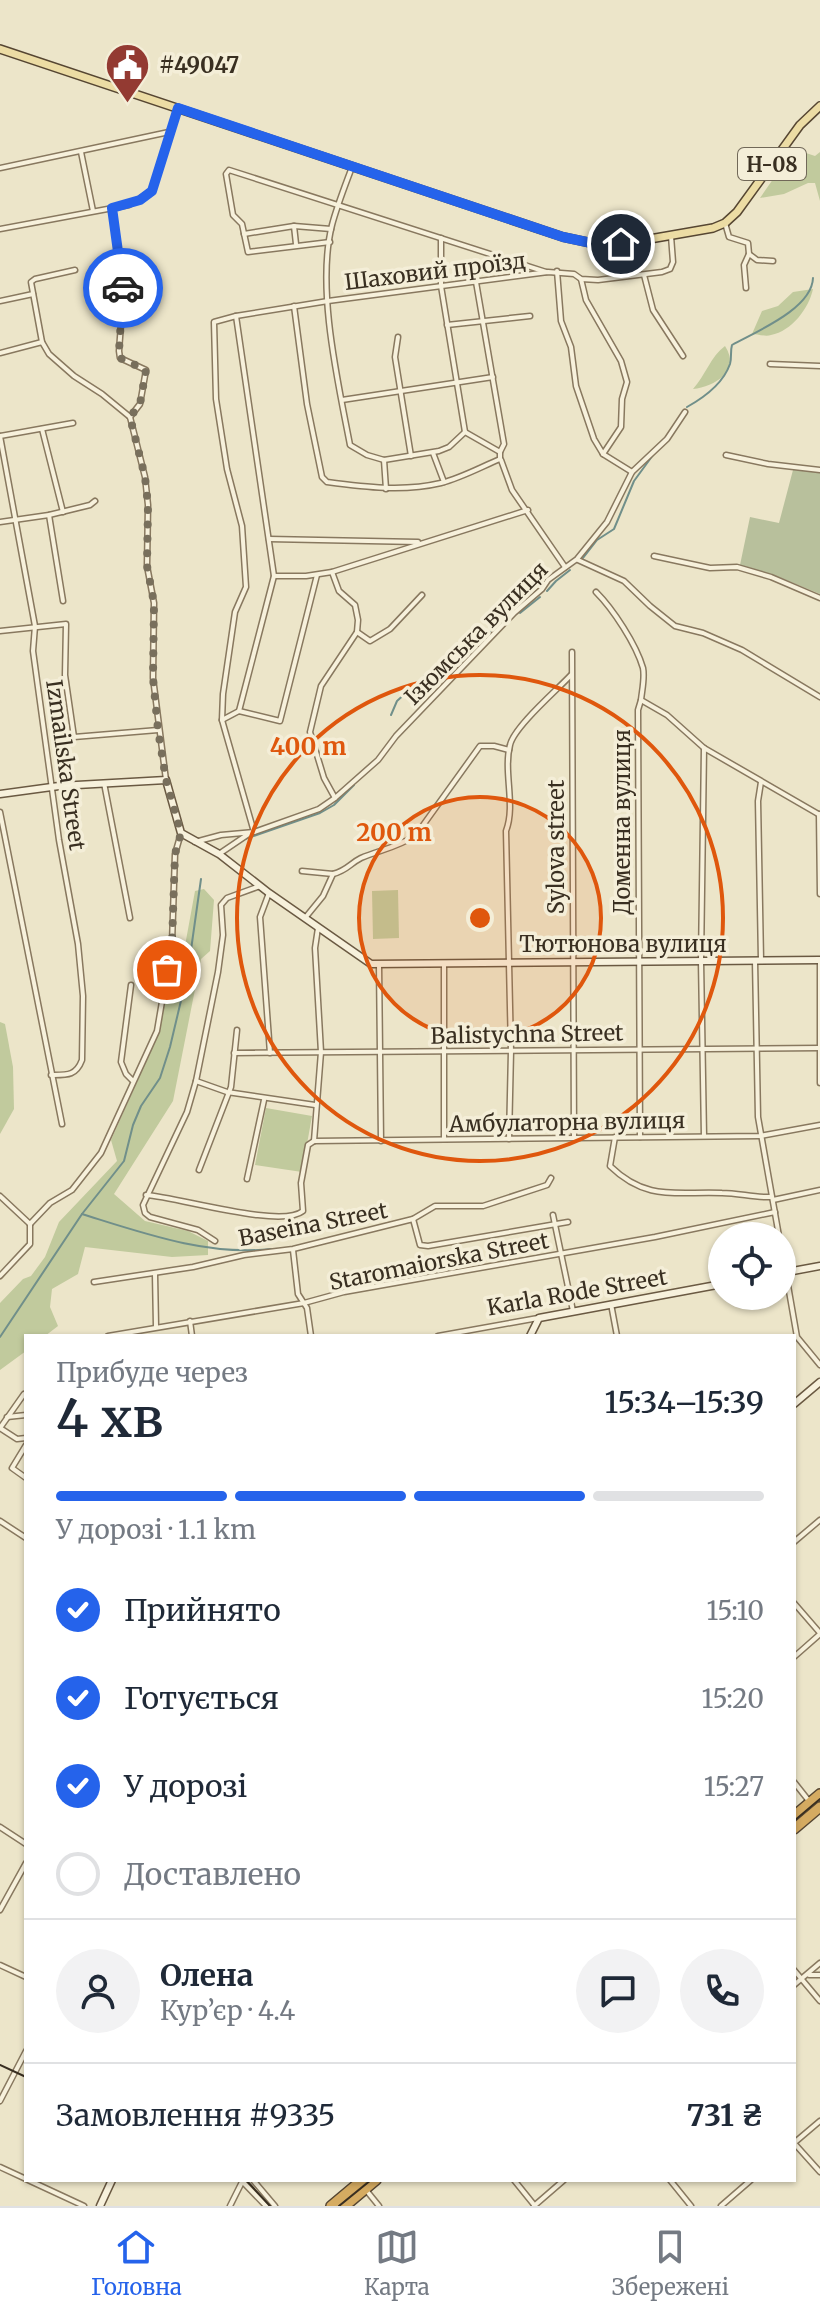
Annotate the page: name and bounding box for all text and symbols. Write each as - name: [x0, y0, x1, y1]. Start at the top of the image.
- public building icon: #49047: [104, 41, 152, 104]
- place label: #49047: [159, 51, 239, 79]
- road number: Н-08: [738, 148, 806, 180]
- pin: [587, 210, 655, 278]
- icon: home: [599, 222, 643, 266]
- street label: Шаховий проїзд: [343, 246, 527, 296]
- courier: [83, 248, 163, 328]
- icon: car: [101, 266, 145, 310]
- street label: Ізюмська вулиця: [399, 556, 553, 710]
- street label: Izmailska Street: [40, 678, 92, 853]
- street label: Доменна вулиця: [608, 729, 636, 915]
- text: 400 m: [270, 731, 346, 762]
- street label: Sylova street: [542, 779, 570, 914]
- text: 200 m: [356, 817, 432, 848]
- centre of rings: [466, 904, 494, 932]
- street label: Тютюнова вулиця: [519, 930, 727, 958]
- pin: [133, 936, 201, 1004]
- icon: bag: [145, 948, 189, 992]
- street label: Balistychna Street: [430, 1018, 624, 1050]
- street label: Амбулаторна вулиця: [448, 1106, 685, 1138]
- street label: Baseina Street: [236, 1196, 390, 1252]
- map controls: [708, 1222, 796, 1310]
- button: locate: [708, 1222, 796, 1310]
- street label: Staromaiorska Street: [327, 1226, 552, 1296]
- street label: Karla Rode Street: [485, 1262, 670, 1322]
- text: Прибуде через: [56, 1356, 248, 1389]
- text: 15:34–15:39: [605, 1383, 764, 1421]
- text: 4 хв: [56, 1386, 163, 1451]
- text: У дорозі · 1.1 km: [56, 1513, 256, 1546]
- icon: check: [56, 1588, 100, 1632]
- text: Прийнято: [124, 1591, 281, 1629]
- text: 15:10: [706, 1594, 764, 1627]
- icon: check: [56, 1676, 100, 1720]
- text: Готується: [124, 1679, 279, 1717]
- text: 15:20: [702, 1682, 764, 1715]
- icon: check: [56, 1764, 100, 1808]
- text: У дорозі: [124, 1767, 247, 1805]
- text: 15:27: [704, 1770, 764, 1803]
- text: Доставлено: [124, 1855, 301, 1893]
- button: person: [56, 1949, 140, 2033]
- button: chat: [576, 1949, 660, 2033]
- button: phone: [680, 1949, 764, 2033]
- text: Олена: [160, 1956, 254, 1994]
- text: Кур’єр · 4.4: [160, 1994, 295, 2027]
- text: Замовлення #9335: [56, 2096, 335, 2134]
- text: 731 ₴: [687, 2096, 764, 2134]
- tab: Головна: [91, 2225, 182, 2301]
- tab: Карта: [364, 2225, 430, 2301]
- tab: Збережені: [612, 2225, 729, 2301]

